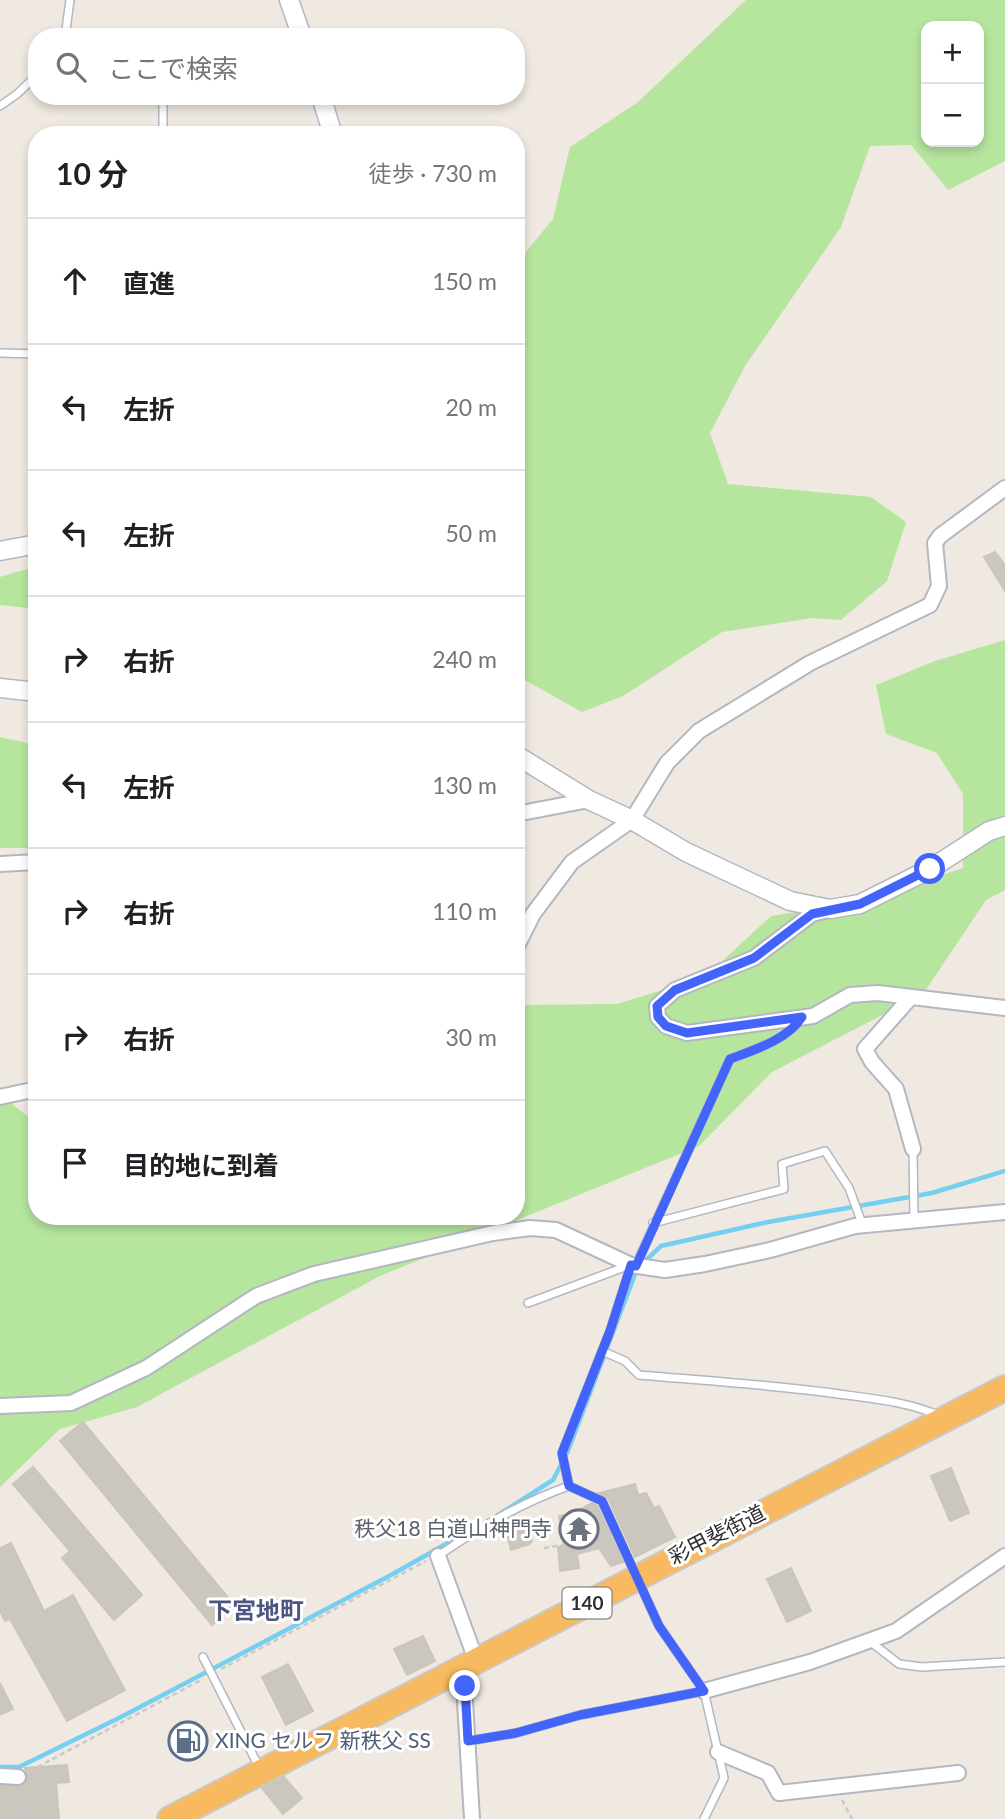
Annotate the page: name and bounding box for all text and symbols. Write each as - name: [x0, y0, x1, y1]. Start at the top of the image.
- map controls: [921, 21, 984, 147]
- button: +: [921, 21, 984, 84]
- search box: [28, 28, 525, 105]
- icon: search: [52, 48, 90, 86]
- text: ここで検索: [108, 52, 238, 84]
- button: −: [921, 84, 984, 147]
- text: 10 分: [56, 155, 128, 191]
- text: 徒歩 · 730 m: [368, 159, 497, 187]
- icon: ahead: [56, 262, 94, 300]
- text: 直進: [123, 267, 175, 299]
- text: 150 m: [432, 267, 497, 295]
- icon: left: [56, 388, 94, 426]
- text: 左折: [123, 393, 175, 425]
- text: 20 m: [446, 393, 497, 421]
- icon: left: [56, 514, 94, 552]
- text: 左折: [123, 519, 175, 551]
- text: 50 m: [446, 519, 497, 547]
- icon: right: [56, 640, 94, 678]
- text: 右折: [123, 645, 175, 677]
- text: 240 m: [432, 645, 497, 673]
- icon: left: [56, 766, 94, 804]
- text: 左折: [123, 771, 175, 803]
- text: 130 m: [432, 771, 497, 799]
- route start: [914, 853, 945, 884]
- icon: right: [56, 892, 94, 930]
- text: 右折: [123, 897, 175, 929]
- text: 110 m: [432, 897, 497, 925]
- icon: right: [56, 1018, 94, 1056]
- text: 右折: [123, 1023, 175, 1055]
- text: 30 m: [446, 1023, 497, 1051]
- icon: arrive: [56, 1144, 94, 1182]
- text: 目的地に到着: [123, 1149, 279, 1181]
- street label: 彩甲斐街道: [664, 1499, 769, 1569]
- temple icon: 秩父18 白道山神門寺: [558, 1508, 600, 1550]
- place label: 秩父18 白道山神門寺: [354, 1515, 552, 1540]
- road number: 140: [562, 1588, 612, 1618]
- district label: 下宮地町: [208, 1595, 304, 1624]
- route end: [449, 1670, 480, 1701]
- fuel station icon: XING セルフ 新秩父 SS: [167, 1720, 209, 1762]
- place label: XING セルフ 新秩父 SS: [215, 1727, 431, 1752]

